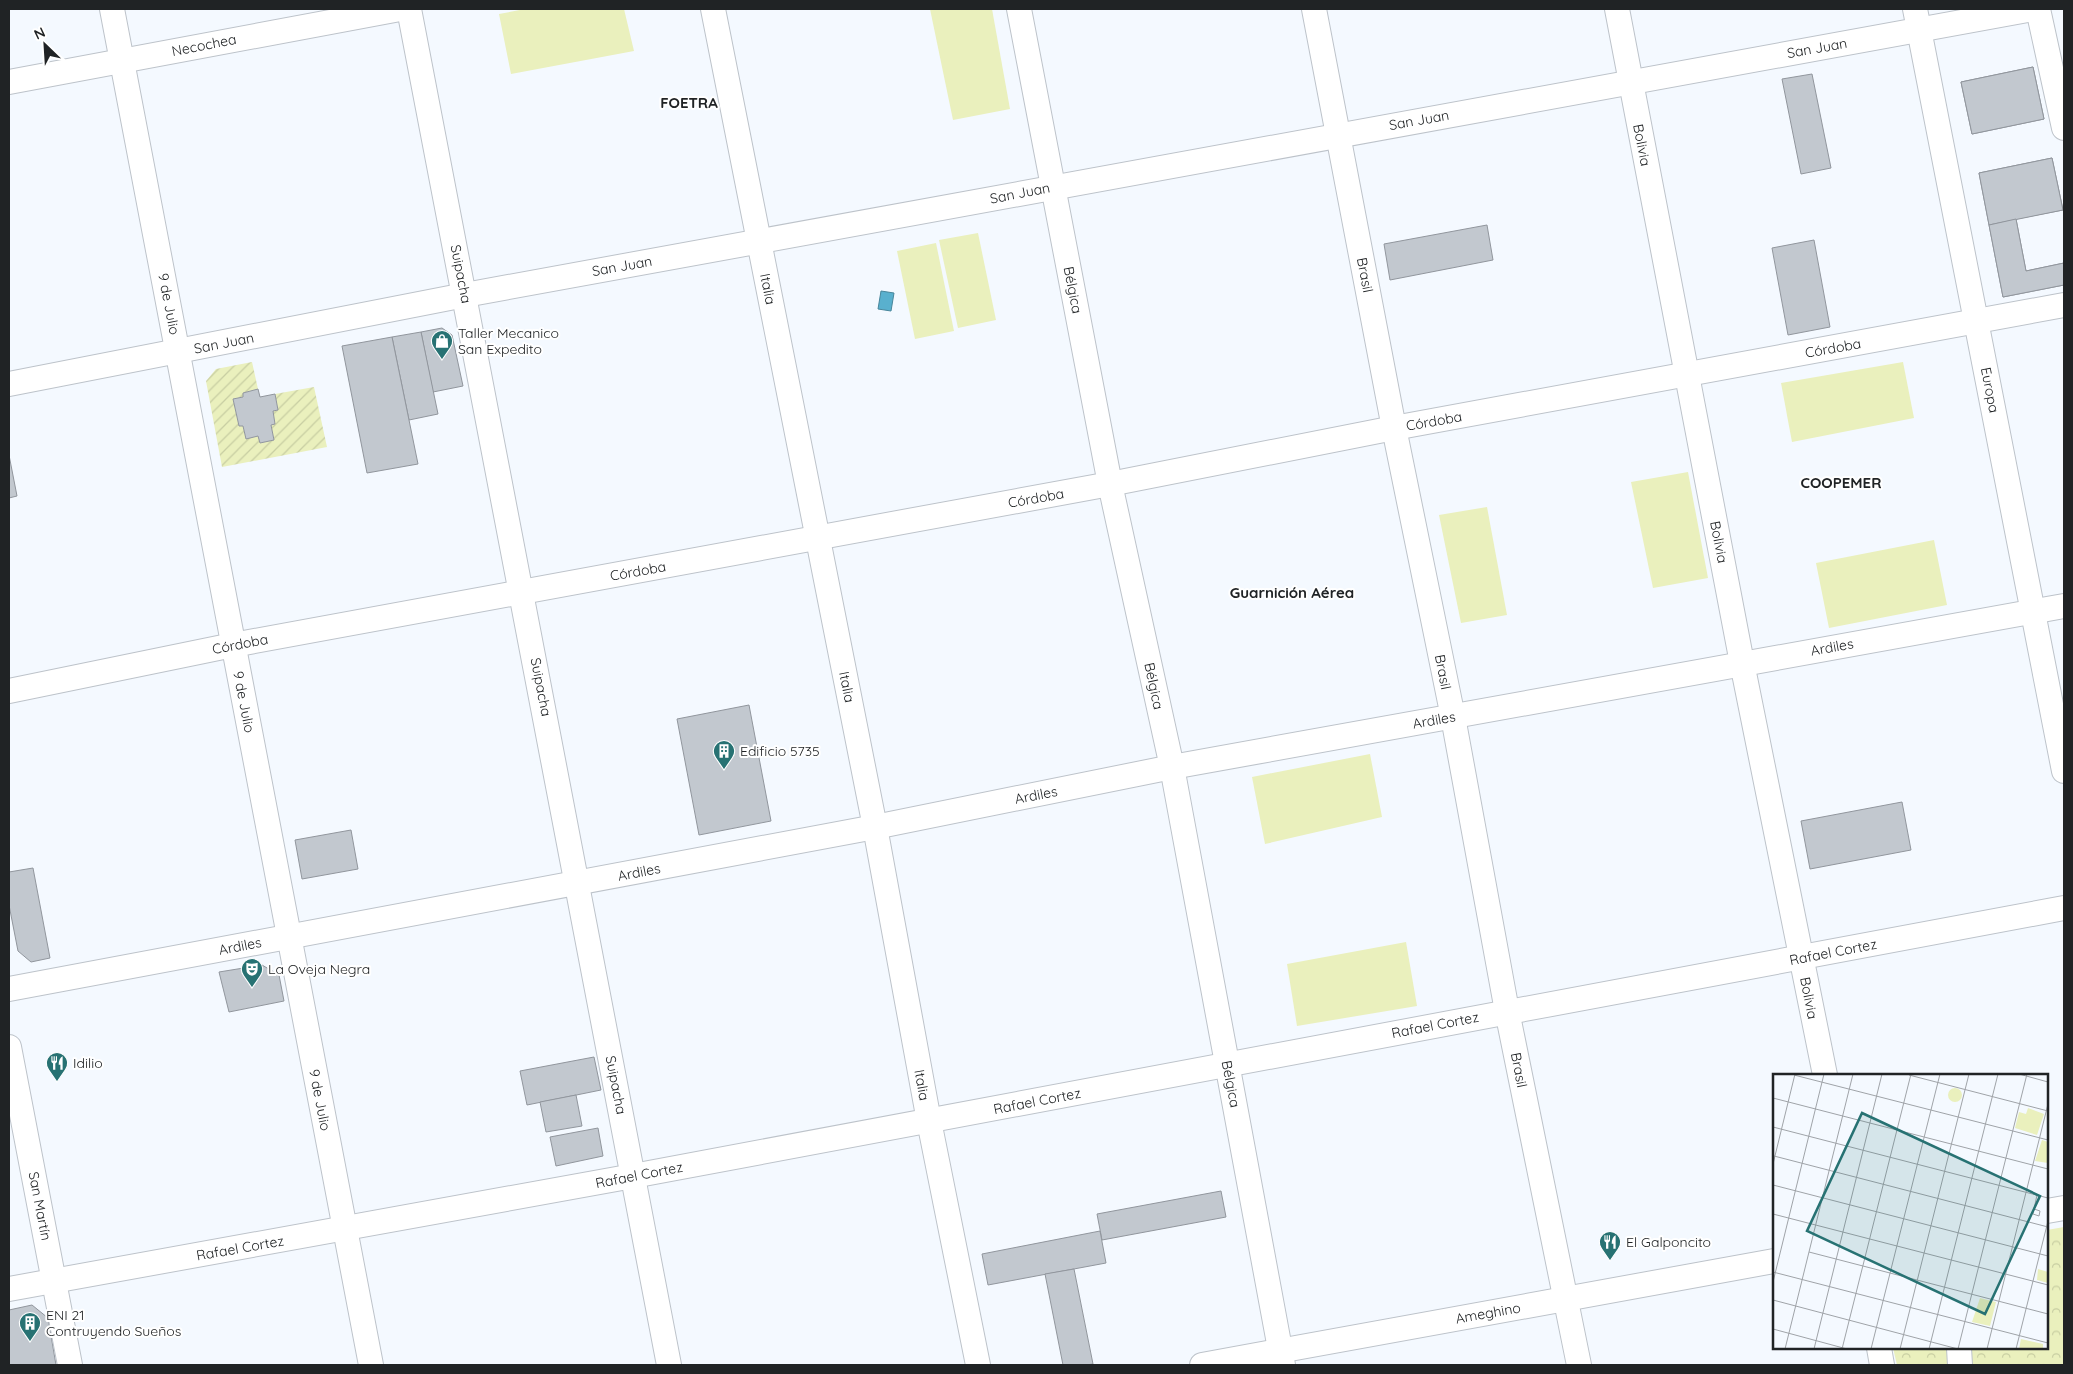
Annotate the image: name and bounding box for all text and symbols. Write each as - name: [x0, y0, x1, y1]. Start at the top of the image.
- north arrow: [20, 20, 70, 70]
- text: N: [31, 23, 48, 44]
- street label: Necochea: [170, 30, 238, 60]
- street label: San Juan: [1785, 34, 1849, 62]
- district label: FOETRA: [660, 93, 718, 112]
- street label: San Juan: [1387, 106, 1451, 134]
- street label: Bolivia: [1629, 122, 1655, 168]
- street label: San Juan: [988, 178, 1052, 208]
- street label: Suipacha: [446, 243, 476, 305]
- street label: San Juan: [590, 252, 654, 280]
- street label: Brasil: [1353, 256, 1377, 294]
- street label: Bélgica: [1060, 265, 1086, 315]
- street label: 9 de Julio: [154, 272, 184, 336]
- street label: Italia: [756, 272, 780, 306]
- place label: Taller Mecanico San Expedito: [458, 324, 559, 358]
- street label: San Juan: [192, 328, 256, 358]
- shop icon: Taller Mecanico San Expedito: [430, 329, 454, 360]
- street label: Córdoba: [1804, 334, 1862, 362]
- street label: Europa: [1977, 366, 2003, 414]
- street label: Córdoba: [1405, 407, 1463, 435]
- district label: COOPEMER: [1801, 473, 1881, 492]
- street label: Córdoba: [1007, 484, 1065, 512]
- street label: Bolivia: [1706, 519, 1732, 565]
- street label: Córdoba: [609, 557, 667, 585]
- district label: Guarnición Aérea: [1230, 583, 1354, 602]
- street label: Córdoba: [211, 630, 269, 658]
- street label: Ardiles: [1809, 634, 1855, 660]
- street label: Brasil: [1431, 653, 1455, 691]
- street label: Suipacha: [526, 656, 556, 718]
- street label: Bélgica: [1140, 661, 1168, 711]
- street label: 9 de Julio: [229, 670, 259, 734]
- street label: Italia: [835, 670, 859, 704]
- street label: Ardiles: [1411, 707, 1457, 733]
- building icon: Edificio 5735: [712, 739, 736, 770]
- place label: Edificio 5735: [740, 742, 820, 760]
- street label: Ardiles: [1013, 782, 1059, 808]
- street label: Ardiles: [616, 859, 662, 885]
- street label: Ardiles: [217, 933, 263, 959]
- street label: Rafael Cortez: [1788, 935, 1879, 969]
- theatre icon: La Oveja Negra: [240, 957, 264, 988]
- place label: La Oveja Negra: [268, 960, 370, 978]
- street label: Bolivia: [1796, 975, 1822, 1021]
- street label: Rafael Cortez: [1390, 1008, 1481, 1042]
- restaurant icon: Idilio: [45, 1051, 69, 1082]
- street label: Brasil: [1507, 1051, 1531, 1089]
- place label: Idilio: [73, 1054, 103, 1072]
- street label: Suipacha: [601, 1054, 631, 1116]
- street label: Bélgica: [1218, 1059, 1244, 1109]
- street label: 9 de Julio: [305, 1068, 335, 1132]
- street label: Italia: [910, 1068, 934, 1102]
- inset map: [1773, 1074, 2048, 1349]
- street label: Rafael Cortez: [992, 1084, 1083, 1118]
- street label: Rafael Cortez: [594, 1158, 685, 1192]
- street label: San Martín: [25, 1170, 55, 1242]
- restaurant icon: El Galponcito: [1598, 1230, 1622, 1261]
- street label: Rafael Cortez: [195, 1231, 286, 1265]
- place label: El Galponcito: [1626, 1233, 1711, 1251]
- street label: Ameghino: [1454, 1298, 1522, 1328]
- place label: ENI 21 Contruyendo Sueños: [46, 1306, 181, 1340]
- building icon: ENI 21 Contruyendo Sueños: [18, 1311, 42, 1342]

